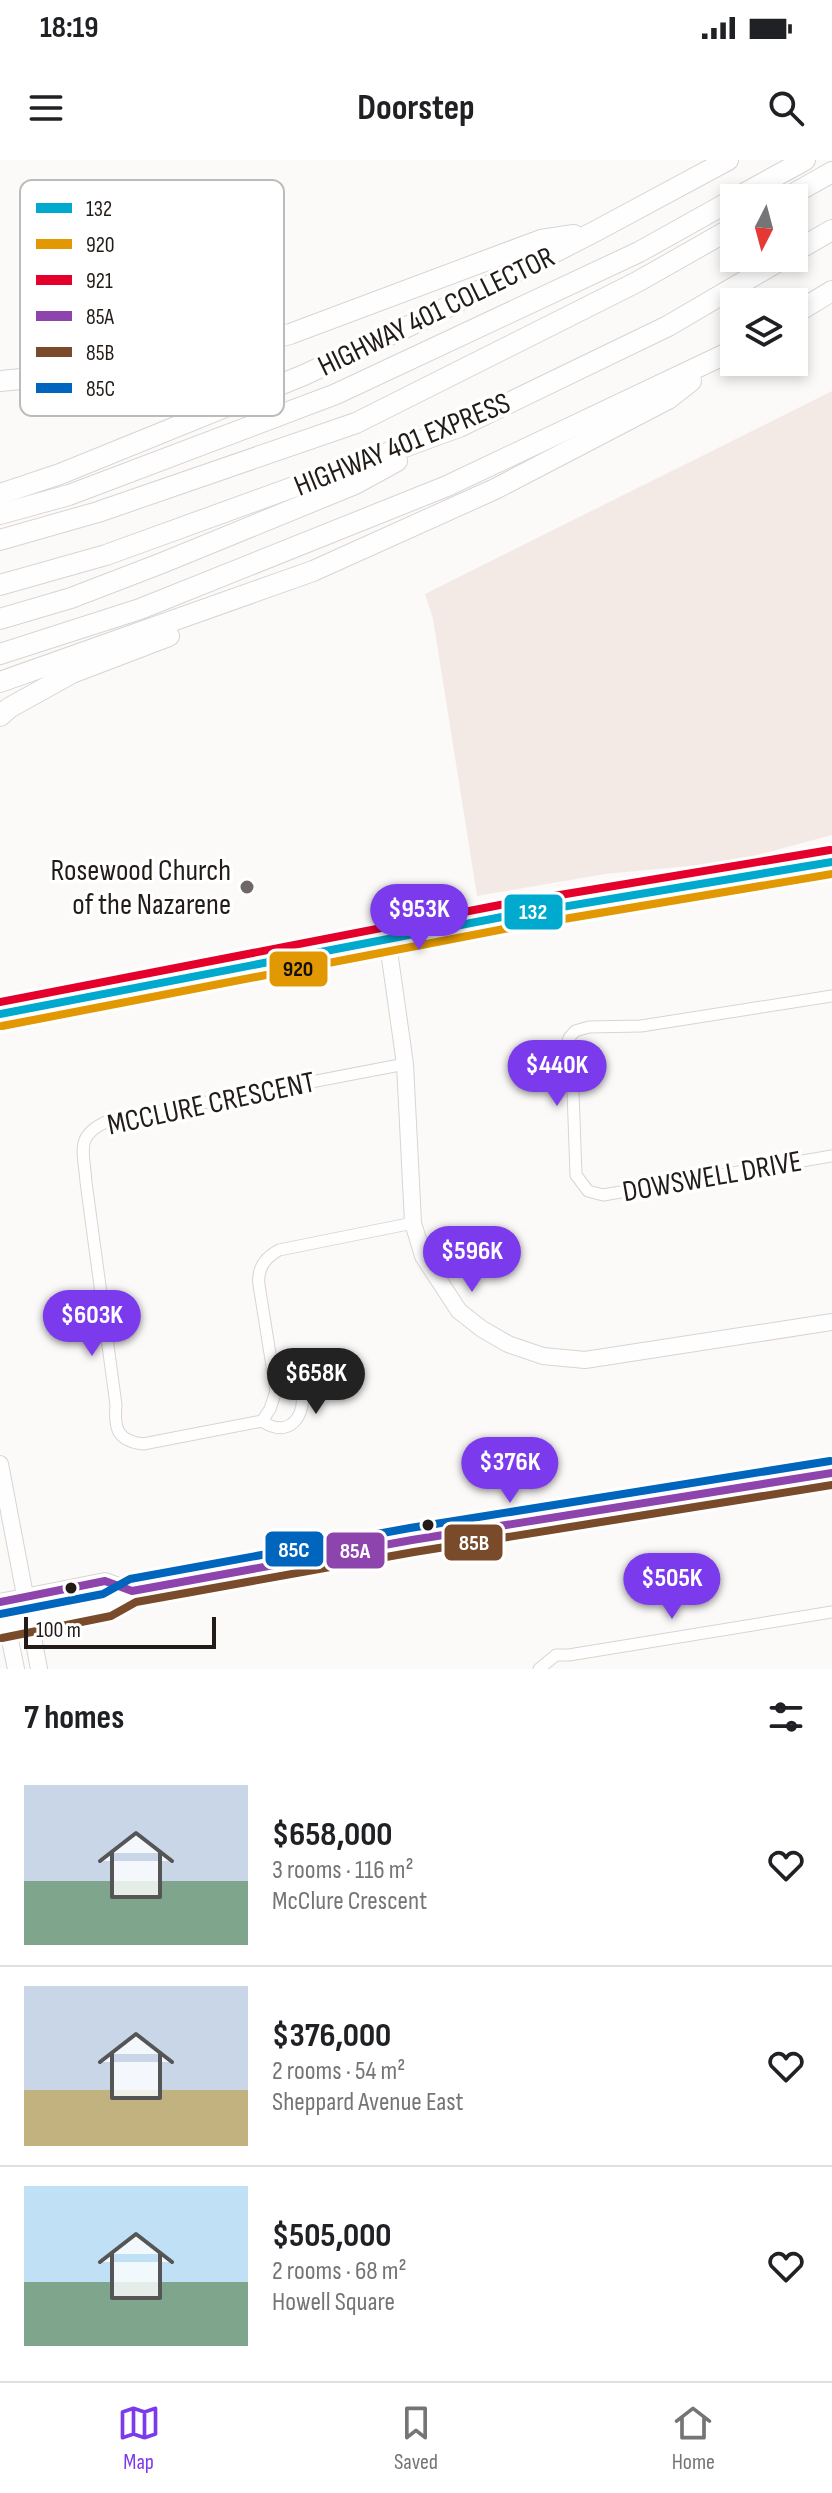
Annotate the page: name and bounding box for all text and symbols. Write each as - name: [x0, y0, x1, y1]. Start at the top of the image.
- text: 18:19: [40, 10, 99, 46]
- icon: menu: [24, 86, 68, 130]
- icon: search: [764, 86, 808, 130]
- text: Doorstep: [357, 87, 475, 130]
- legend: [20, 180, 284, 416]
- north arrow: [720, 184, 808, 272]
- map controls: [720, 184, 808, 376]
- text: 132: [86, 196, 112, 223]
- text: 920: [86, 232, 115, 259]
- street label: HIGHWAY 401 COLLECTOR: [312, 239, 561, 385]
- text: 921: [86, 268, 113, 295]
- button: layers: [720, 288, 808, 376]
- text: 85A: [86, 304, 114, 331]
- text: 85B: [86, 340, 114, 367]
- text: 85C: [86, 376, 115, 403]
- street label: HIGHWAY 401 EXPRESS: [289, 385, 516, 505]
- place label: Rosewood Church of the Nazarene: [51, 853, 231, 923]
- marker: Rosewood Church of the Nazarene: [238, 878, 256, 896]
- pin: $953K: [363, 884, 475, 952]
- line badge: 132: [503, 893, 564, 931]
- text: $953K: [388, 894, 450, 925]
- text: 132: [519, 899, 547, 926]
- line badge: 920: [268, 950, 329, 988]
- text: 920: [283, 956, 313, 983]
- pin: $440K: [501, 1040, 613, 1108]
- text: $440K: [526, 1050, 588, 1081]
- street label: MCCLURE CRESCENT: [104, 1064, 318, 1144]
- street label: DOWSWELL DRIVE: [620, 1144, 804, 1210]
- pin: $596K: [416, 1226, 528, 1294]
- text: $596K: [441, 1236, 503, 1267]
- pin: $603K: [36, 1290, 148, 1358]
- text: $603K: [61, 1300, 123, 1331]
- pin: $658K: [260, 1348, 372, 1416]
- text: $658K: [285, 1358, 347, 1389]
- pin: $376K: [454, 1437, 566, 1505]
- text: $376K: [479, 1447, 541, 1478]
- unlabelled marker: [420, 1517, 436, 1533]
- line badge: 85B: [443, 1523, 504, 1562]
- line badge: 85C: [264, 1530, 325, 1568]
- text: 85B: [459, 1530, 489, 1557]
- line badge: 85A: [325, 1531, 386, 1570]
- text: 85C: [278, 1537, 310, 1564]
- text: 85A: [340, 1538, 371, 1565]
- pin: $505K: [616, 1553, 728, 1621]
- text: $505K: [641, 1563, 703, 1594]
- unlabelled marker: [63, 1580, 79, 1596]
- scale bar: [24, 1613, 216, 1649]
- text: 100 m: [36, 1617, 81, 1644]
- icon: filters: [764, 1695, 808, 1739]
- text: 7 homes: [24, 1697, 124, 1738]
- text: $658,000: [272, 1814, 393, 1855]
- icon: home: [88, 1817, 184, 1913]
- icon: heart: [764, 1843, 808, 1887]
- text: 3 rooms · 116 m²: [272, 1855, 414, 1886]
- text: McClure Crescent: [272, 1886, 427, 1917]
- text: $376,000: [272, 2015, 391, 2056]
- icon: home: [88, 2018, 184, 2114]
- icon: heart: [764, 2044, 808, 2088]
- text: 2 rooms · 54 m²: [272, 2056, 405, 2087]
- text: Sheppard Avenue East: [272, 2087, 464, 2118]
- text: $505,000: [272, 2215, 392, 2256]
- icon: home: [88, 2218, 184, 2314]
- icon: heart: [764, 2244, 808, 2288]
- text: 2 rooms · 68 m²: [272, 2256, 407, 2287]
- text: Howell Square: [272, 2287, 395, 2318]
- tab: Map: [117, 2401, 161, 2476]
- tab: Saved: [394, 2401, 438, 2476]
- tab: Home: [671, 2401, 715, 2476]

